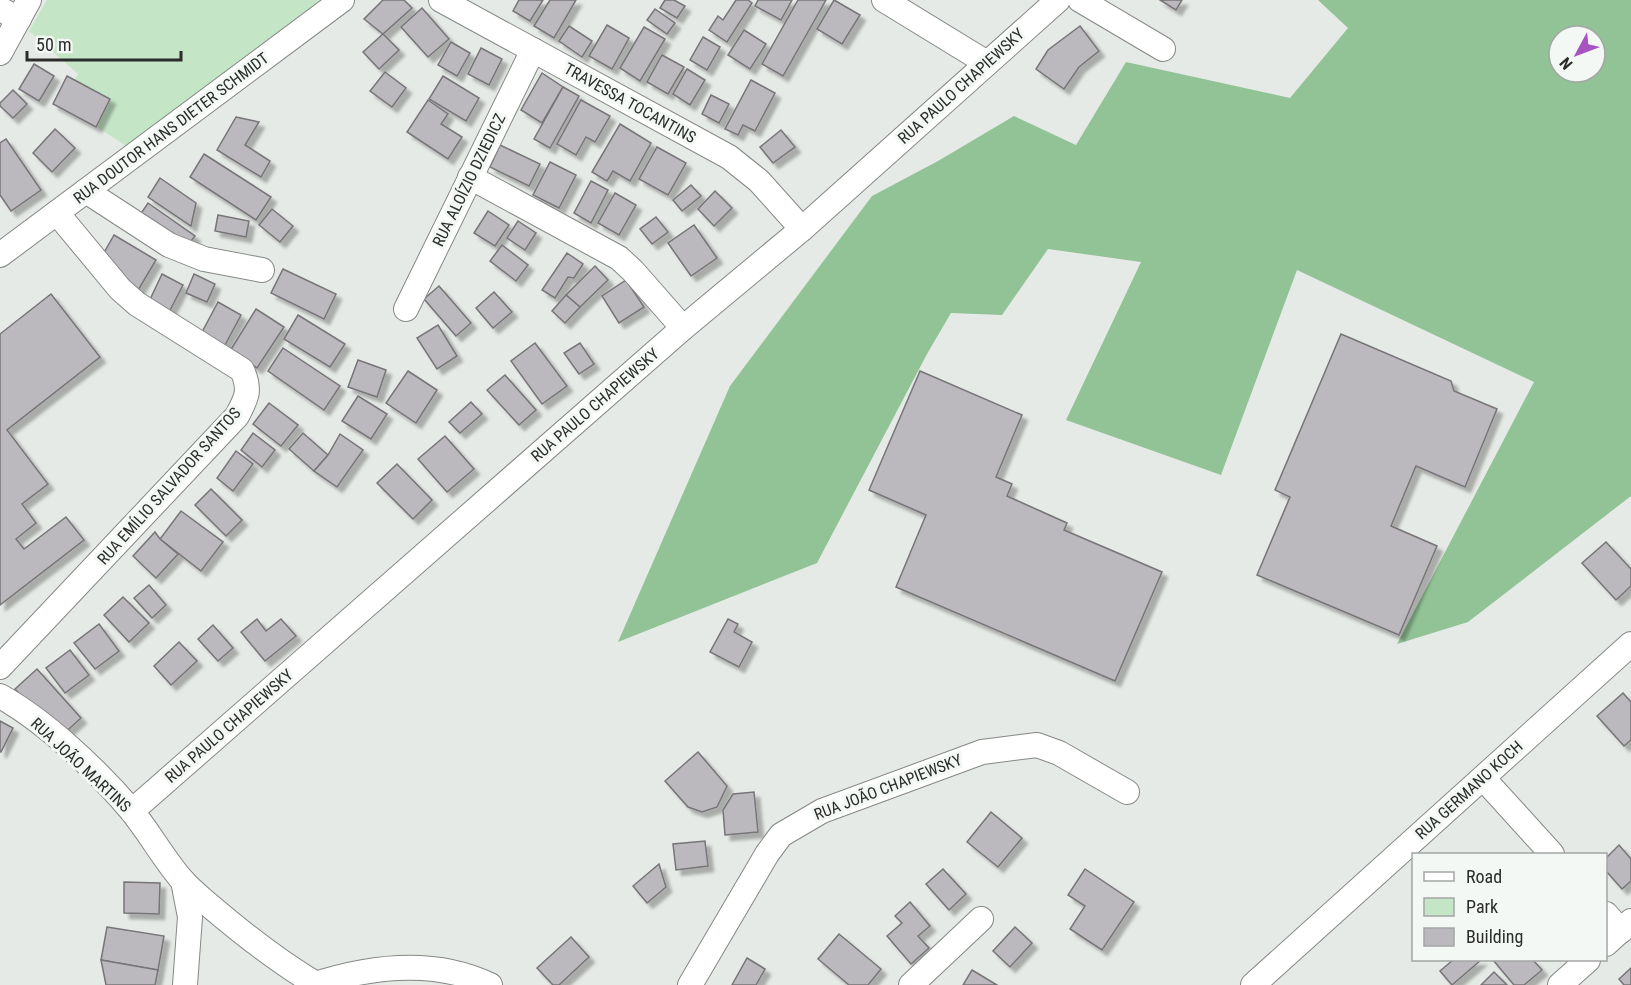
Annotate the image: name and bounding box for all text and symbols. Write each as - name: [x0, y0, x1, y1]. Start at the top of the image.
- scale bar: [27, 24, 182, 62]
- street label: RUA PAULO CHAPIEWSKY: [894, 24, 1028, 148]
- north arrow: [1547, 24, 1607, 84]
- text: 50 m: [36, 34, 71, 55]
- street label: RUA DOUTOR HANS DIETER SCHMIDT: [70, 48, 272, 208]
- text: N: [1556, 54, 1576, 73]
- street label: TRAVESSA TOCANTINS: [561, 59, 699, 147]
- street label: RUA ALOÍZIO DZIEDICZ: [429, 110, 509, 250]
- street label: RUA PAULO CHAPIEWSKY: [527, 344, 663, 466]
- street label: RUA EMÍLIO SALVADOR SANTOS: [93, 404, 245, 568]
- street label: RUA PAULO CHAPIEWSKY: [161, 665, 297, 787]
- street label: RUA JOÃO MARTINS: [27, 713, 136, 816]
- street label: RUA GERMANO KOCH: [1411, 737, 1527, 843]
- street label: RUA JOÃO CHAPIEWSKY: [811, 749, 965, 824]
- legend: [1412, 853, 1607, 961]
- text: Road: [1466, 866, 1502, 887]
- text: Park: [1466, 896, 1498, 917]
- text: Building: [1466, 926, 1523, 947]

